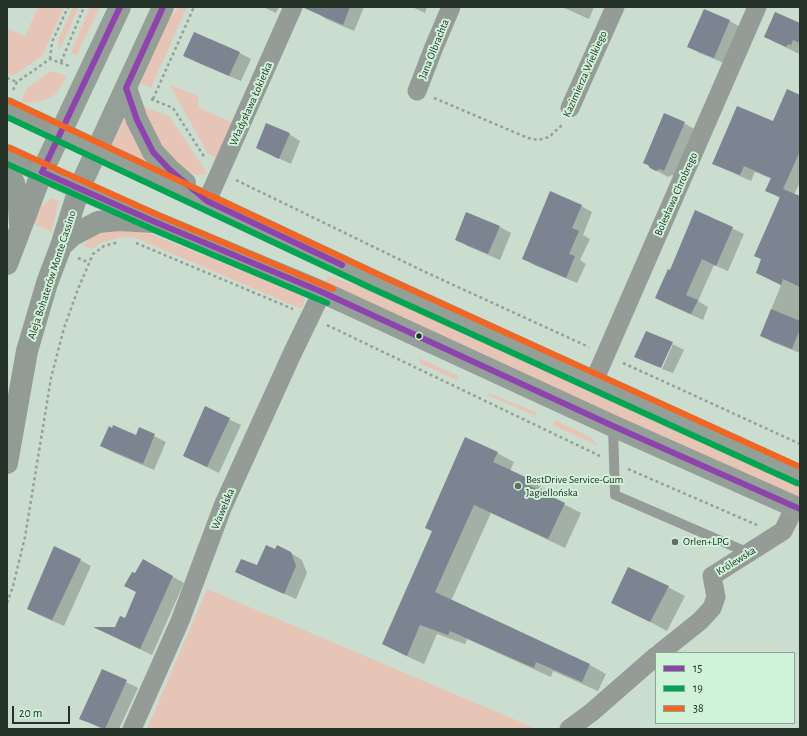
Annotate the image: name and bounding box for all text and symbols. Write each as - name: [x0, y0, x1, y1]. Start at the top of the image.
- street label: Jana Olbrachta: [416, 17, 452, 81]
- street label: Kazimierza Wielkiego: [560, 29, 610, 119]
- street label: Władysława Łokietka: [227, 60, 275, 148]
- street label: Bolesława Chrobrego: [652, 150, 700, 238]
- street label: Aleja Bohaterów Monte Cassino: [25, 209, 79, 341]
- unlabelled marker: [414, 331, 424, 341]
- place label: BestDrive Service-Gum Jagiellońska: [526, 473, 623, 499]
- marker: BestDrive Service-Gum Jagiellońska: [513, 481, 523, 491]
- street label: Wawelska: [208, 487, 238, 531]
- place label: Orlen+LPG: [683, 535, 729, 549]
- marker: Orlen+LPG: [670, 537, 680, 547]
- street label: Królewska: [714, 544, 758, 578]
- legend: [655, 652, 795, 724]
- text: 15: [693, 662, 702, 674]
- text: 19: [693, 682, 703, 694]
- scale bar: [14, 698, 72, 724]
- text: 38: [693, 702, 704, 714]
- text: 20 m: [19, 707, 42, 719]

